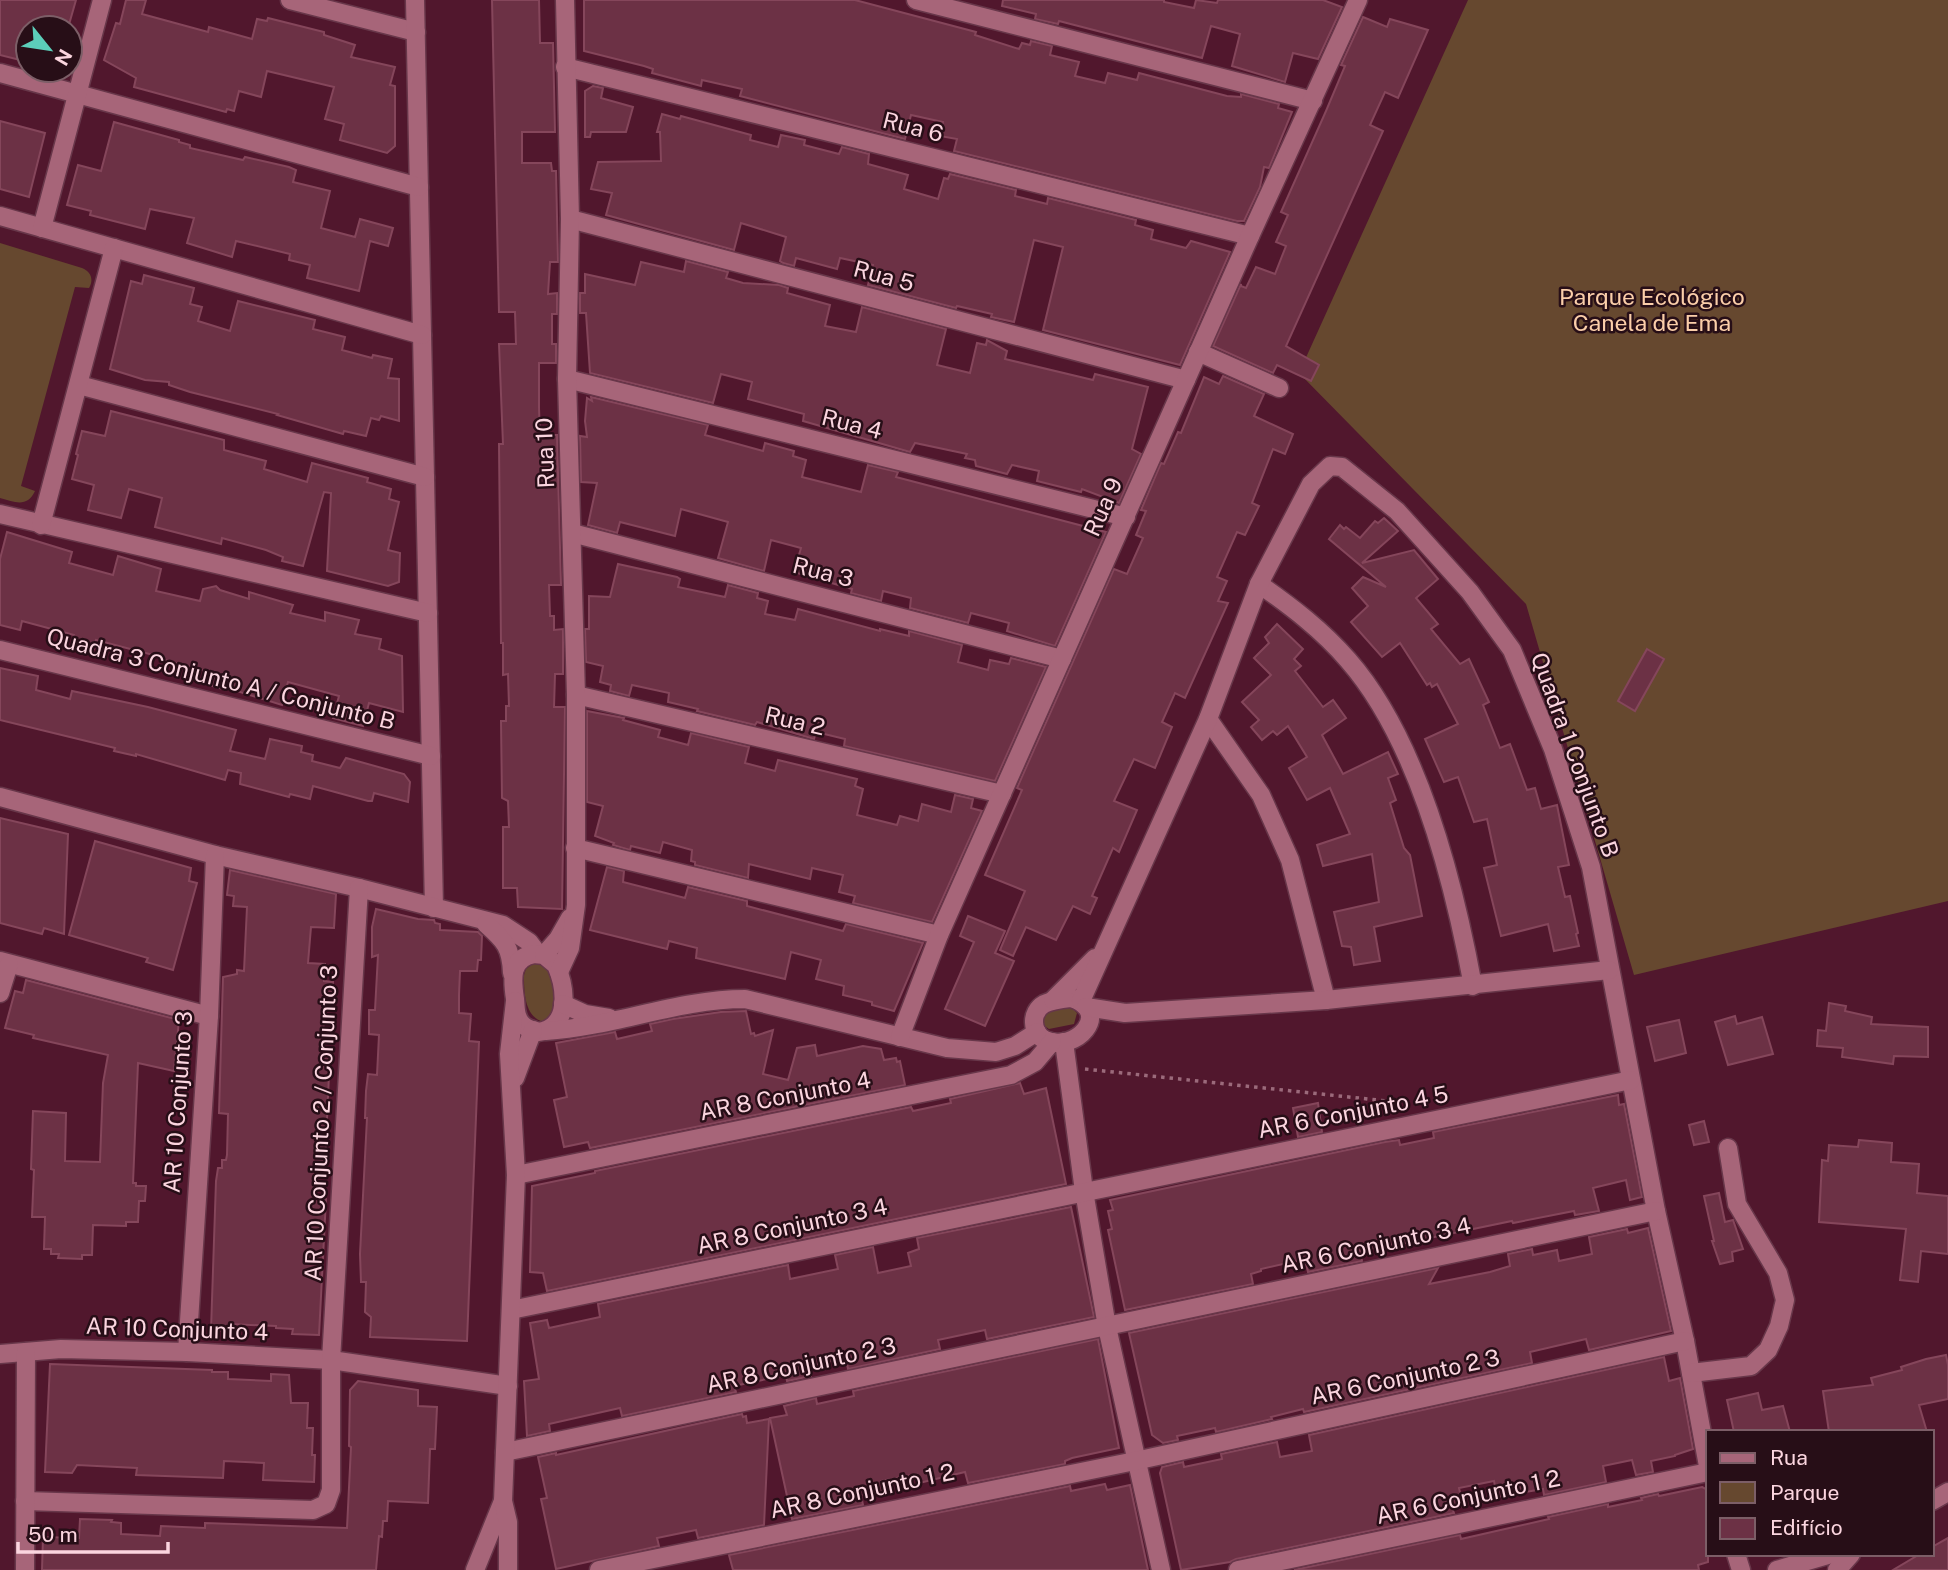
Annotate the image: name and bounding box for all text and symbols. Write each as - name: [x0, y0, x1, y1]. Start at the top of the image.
- north arrow: [14, 14, 84, 84]
- text: N: [50, 46, 77, 69]
- street label: Rua 6: [880, 106, 946, 147]
- street label: Rua 5: [851, 254, 917, 297]
- park label: Parque Ecológico Canela de Ema: [1559, 283, 1745, 336]
- street label: Rua 4: [819, 403, 885, 444]
- street label: Rua 10: [530, 417, 559, 489]
- street label: Rua 9: [1078, 473, 1127, 540]
- street label: Rua 3: [790, 551, 856, 592]
- street label: Quadra 3 Conjunto A / Conjunto B: [44, 622, 398, 735]
- street label: Quadra 1 Conjunto B: [1526, 649, 1625, 861]
- street label: Rua 2: [762, 701, 828, 740]
- street label: AR 10 Conjunto 2 / Conjunto 3: [299, 964, 342, 1282]
- street label: AR 10 Conjunto 3: [158, 1010, 197, 1194]
- street label: AR 8 Conjunto 4: [697, 1066, 873, 1125]
- street label: AR 6 Conjunto 4 5: [1255, 1080, 1451, 1143]
- street label: AR 8 Conjunto 3 4: [694, 1192, 890, 1259]
- street label: AR 6 Conjunto 3 4: [1278, 1211, 1473, 1278]
- street label: AR 10 Conjunto 4: [85, 1312, 269, 1345]
- street label: AR 8 Conjunto 2 3: [704, 1331, 898, 1398]
- street label: AR 6 Conjunto 2 3: [1308, 1343, 1502, 1410]
- legend: [1706, 1430, 1934, 1556]
- text: Rua: [1770, 1445, 1808, 1470]
- street label: AR 8 Conjunto 1 2: [767, 1458, 957, 1523]
- street label: AR 6 Conjunto 1 2: [1373, 1464, 1562, 1529]
- text: Parque: [1770, 1480, 1839, 1505]
- scale bar: [18, 1510, 168, 1554]
- text: Edifício: [1770, 1515, 1843, 1540]
- text: 50 m: [28, 1522, 78, 1547]

